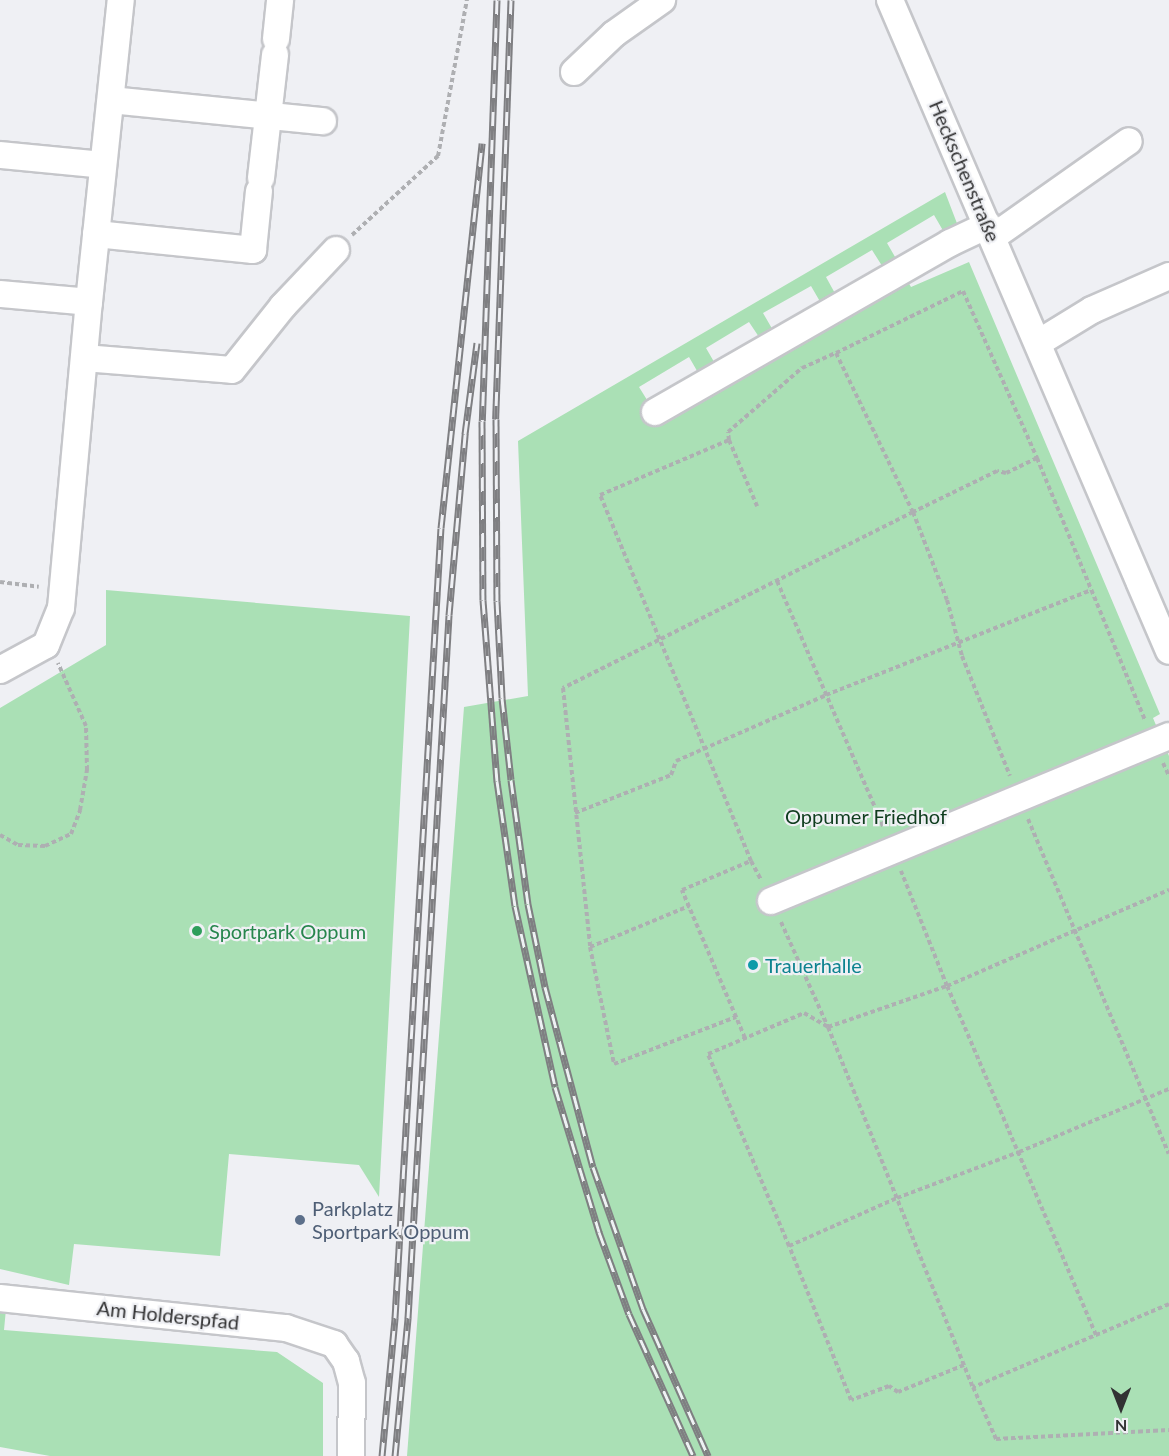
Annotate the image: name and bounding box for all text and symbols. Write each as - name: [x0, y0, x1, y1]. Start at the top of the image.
- street label: Heckschenstraße: [924, 97, 1006, 245]
- park label: Oppumer Friedhof: [785, 804, 947, 828]
- place label: Sportpark Oppum: [209, 919, 366, 943]
- marker: Sportpark Oppum: [190, 924, 204, 938]
- place label: Trauerhalle: [765, 953, 862, 977]
- marker: Trauerhalle: [746, 958, 760, 972]
- place label: Parkplatz Sportpark Oppum: [312, 1196, 469, 1243]
- marker: Parkplatz Sportpark Oppum: [293, 1213, 307, 1227]
- street label: Am Holderspfad: [96, 1296, 240, 1334]
- north arrow: [1091, 1378, 1151, 1438]
- text: N: [1115, 1417, 1127, 1436]

